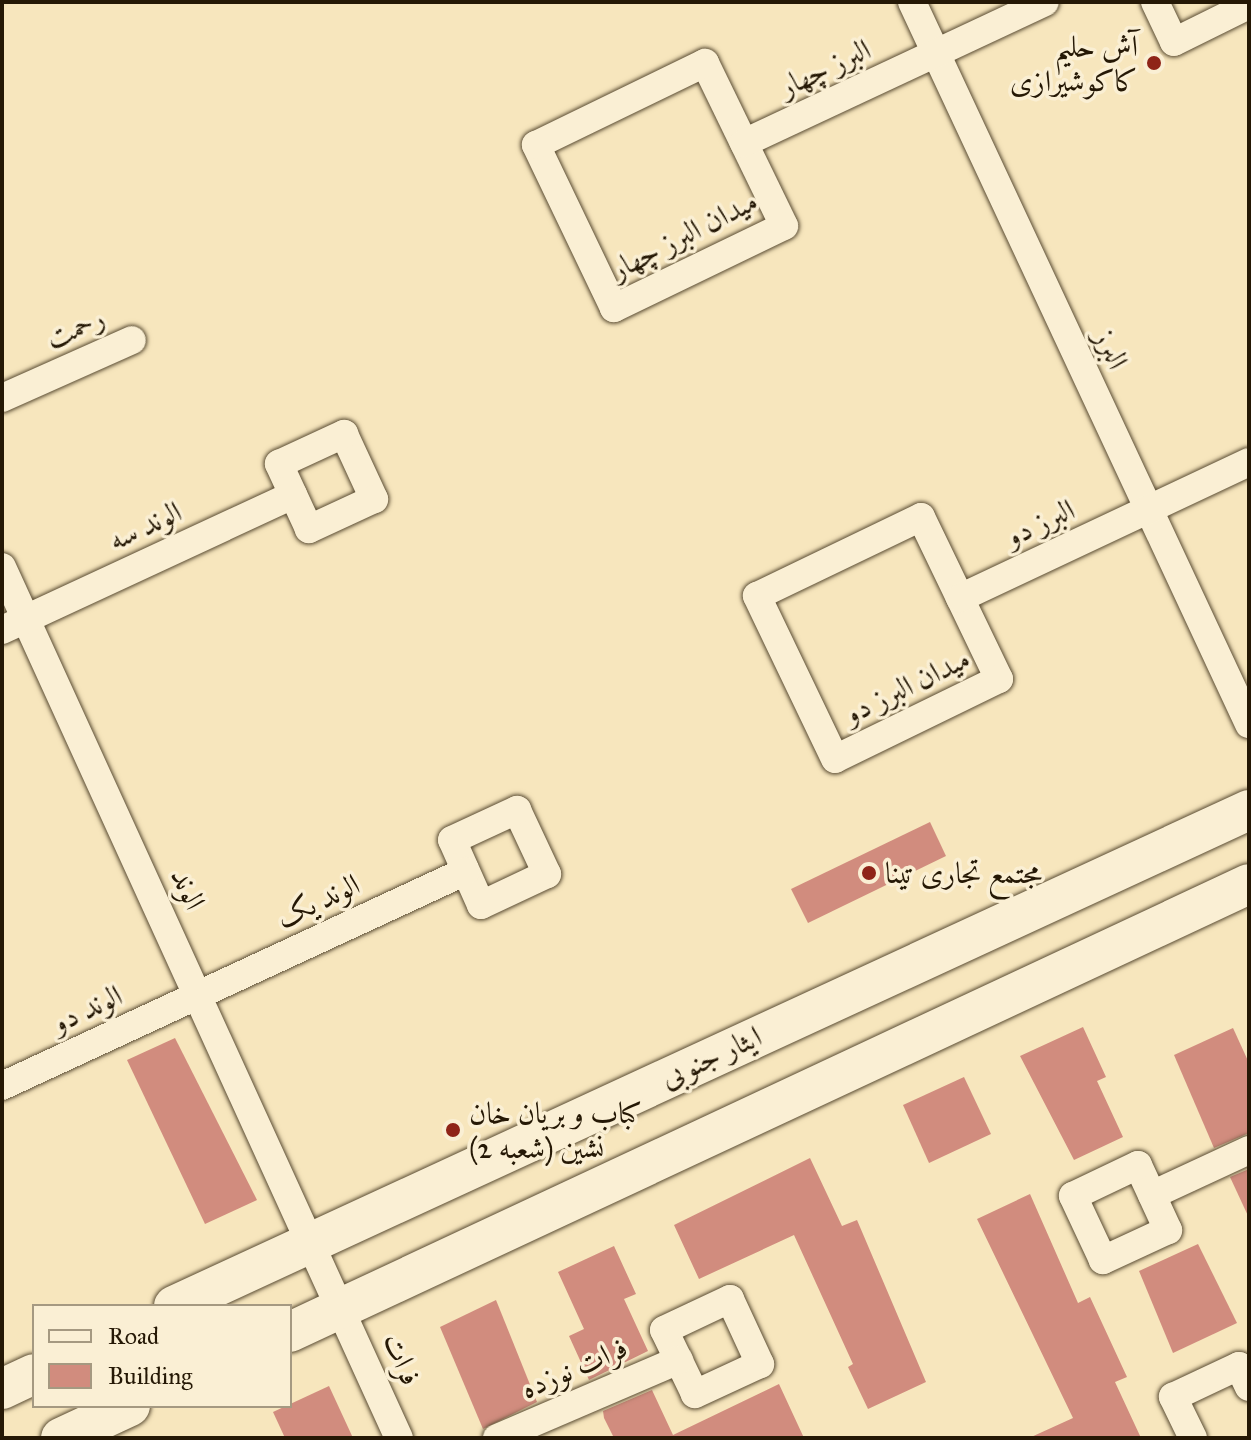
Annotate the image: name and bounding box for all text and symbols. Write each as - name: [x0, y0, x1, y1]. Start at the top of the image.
- place label: آش حلیم کاکوشیرازی: [1010, 28, 1138, 98]
- street label: البرز چهار: [774, 31, 876, 105]
- marker: آش حلیم کاکوشیرازی: [1145, 54, 1163, 72]
- street label: میدان البرز چهار: [605, 183, 763, 287]
- street label: رحمت: [40, 299, 110, 357]
- street label: البرز: [1086, 323, 1136, 375]
- street label: البرز دو: [1000, 491, 1080, 555]
- street label: الوند سه: [103, 494, 187, 558]
- street label: میدان البرز دو: [838, 640, 976, 732]
- place label: مجتمع تجاری تینا: [885, 855, 1042, 891]
- street label: الوند: [163, 863, 213, 915]
- marker: مجتمع تجاری تینا: [860, 864, 878, 882]
- street label: الوند یک: [271, 866, 365, 936]
- street label: الوند دو: [46, 977, 128, 1041]
- street label: ایثار جنوبی: [655, 1018, 767, 1096]
- place label: کباب و بریان خان نشین (شعبه 2): [469, 1095, 642, 1166]
- marker: کباب و بریان خان نشین (شعبه 2): [444, 1121, 462, 1139]
- legend: [32, 1304, 292, 1408]
- text: Road: [108, 1321, 159, 1351]
- street label: فرات: [375, 1327, 429, 1391]
- street label: فرات نوزده: [515, 1329, 633, 1407]
- text: Building: [108, 1361, 193, 1391]

